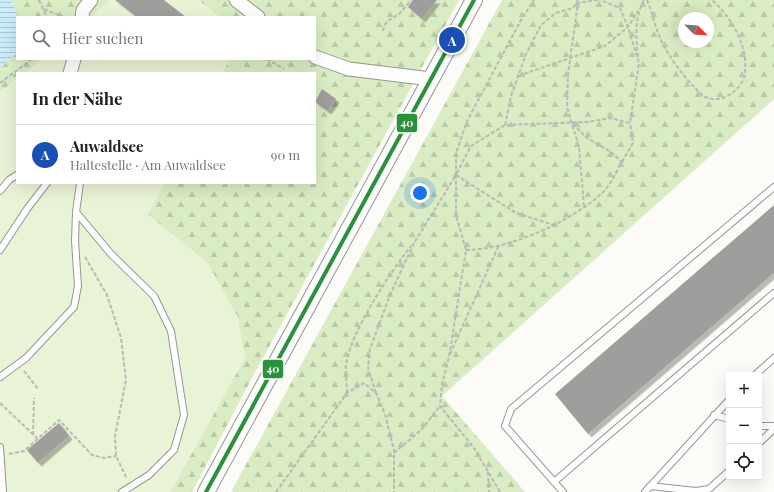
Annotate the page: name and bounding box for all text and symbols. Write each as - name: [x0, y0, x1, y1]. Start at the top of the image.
- north arrow: [678, 12, 714, 48]
- search box: [16, 16, 316, 60]
- pin: A: [439, 25, 465, 55]
- icon: search: [30, 27, 52, 49]
- text: Hier suchen: [62, 28, 144, 48]
- text: In der Nähe: [32, 87, 123, 109]
- line badge: 40: [396, 113, 418, 133]
- text: 40: [401, 115, 413, 130]
- text: Auwaldsee: [70, 136, 144, 156]
- text: A: [41, 146, 49, 163]
- text: 90 m: [271, 146, 300, 163]
- text: Haltestelle · Am Auwaldsee: [70, 156, 226, 173]
- your location: [410, 183, 430, 203]
- line badge: 40: [262, 359, 284, 379]
- text: 40: [267, 361, 279, 376]
- map controls: [726, 372, 762, 480]
- button: +: [726, 372, 762, 408]
- button: −: [726, 408, 762, 444]
- button: locate: [726, 444, 762, 480]

